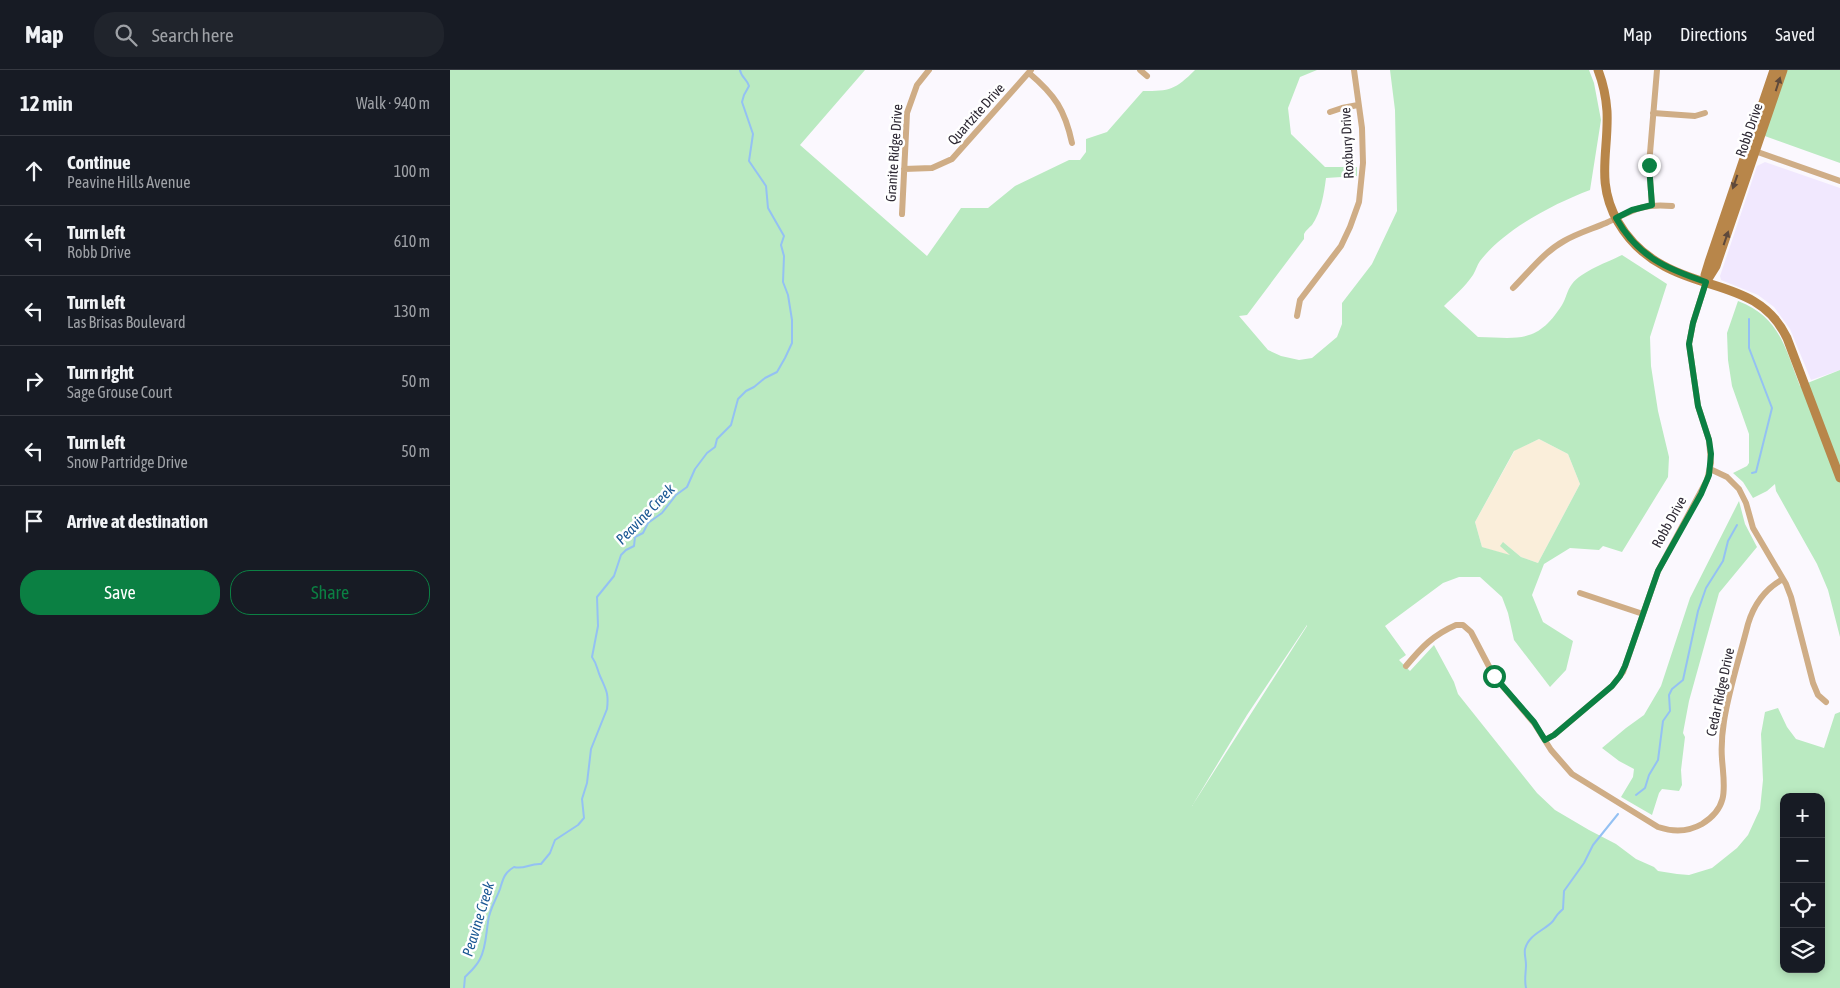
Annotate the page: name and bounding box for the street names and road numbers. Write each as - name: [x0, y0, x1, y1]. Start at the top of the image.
- street label: Quartzite Drive: [944, 80, 1008, 148]
- street label: Robb Drive: [1732, 101, 1766, 159]
- street label: Granite Ridge Drive: [883, 104, 905, 202]
- street label: Roxbury Drive: [1337, 107, 1357, 179]
- street label: Robb Drive: [1648, 494, 1690, 550]
- street label: Cedar Ridge Drive: [1703, 646, 1737, 738]

